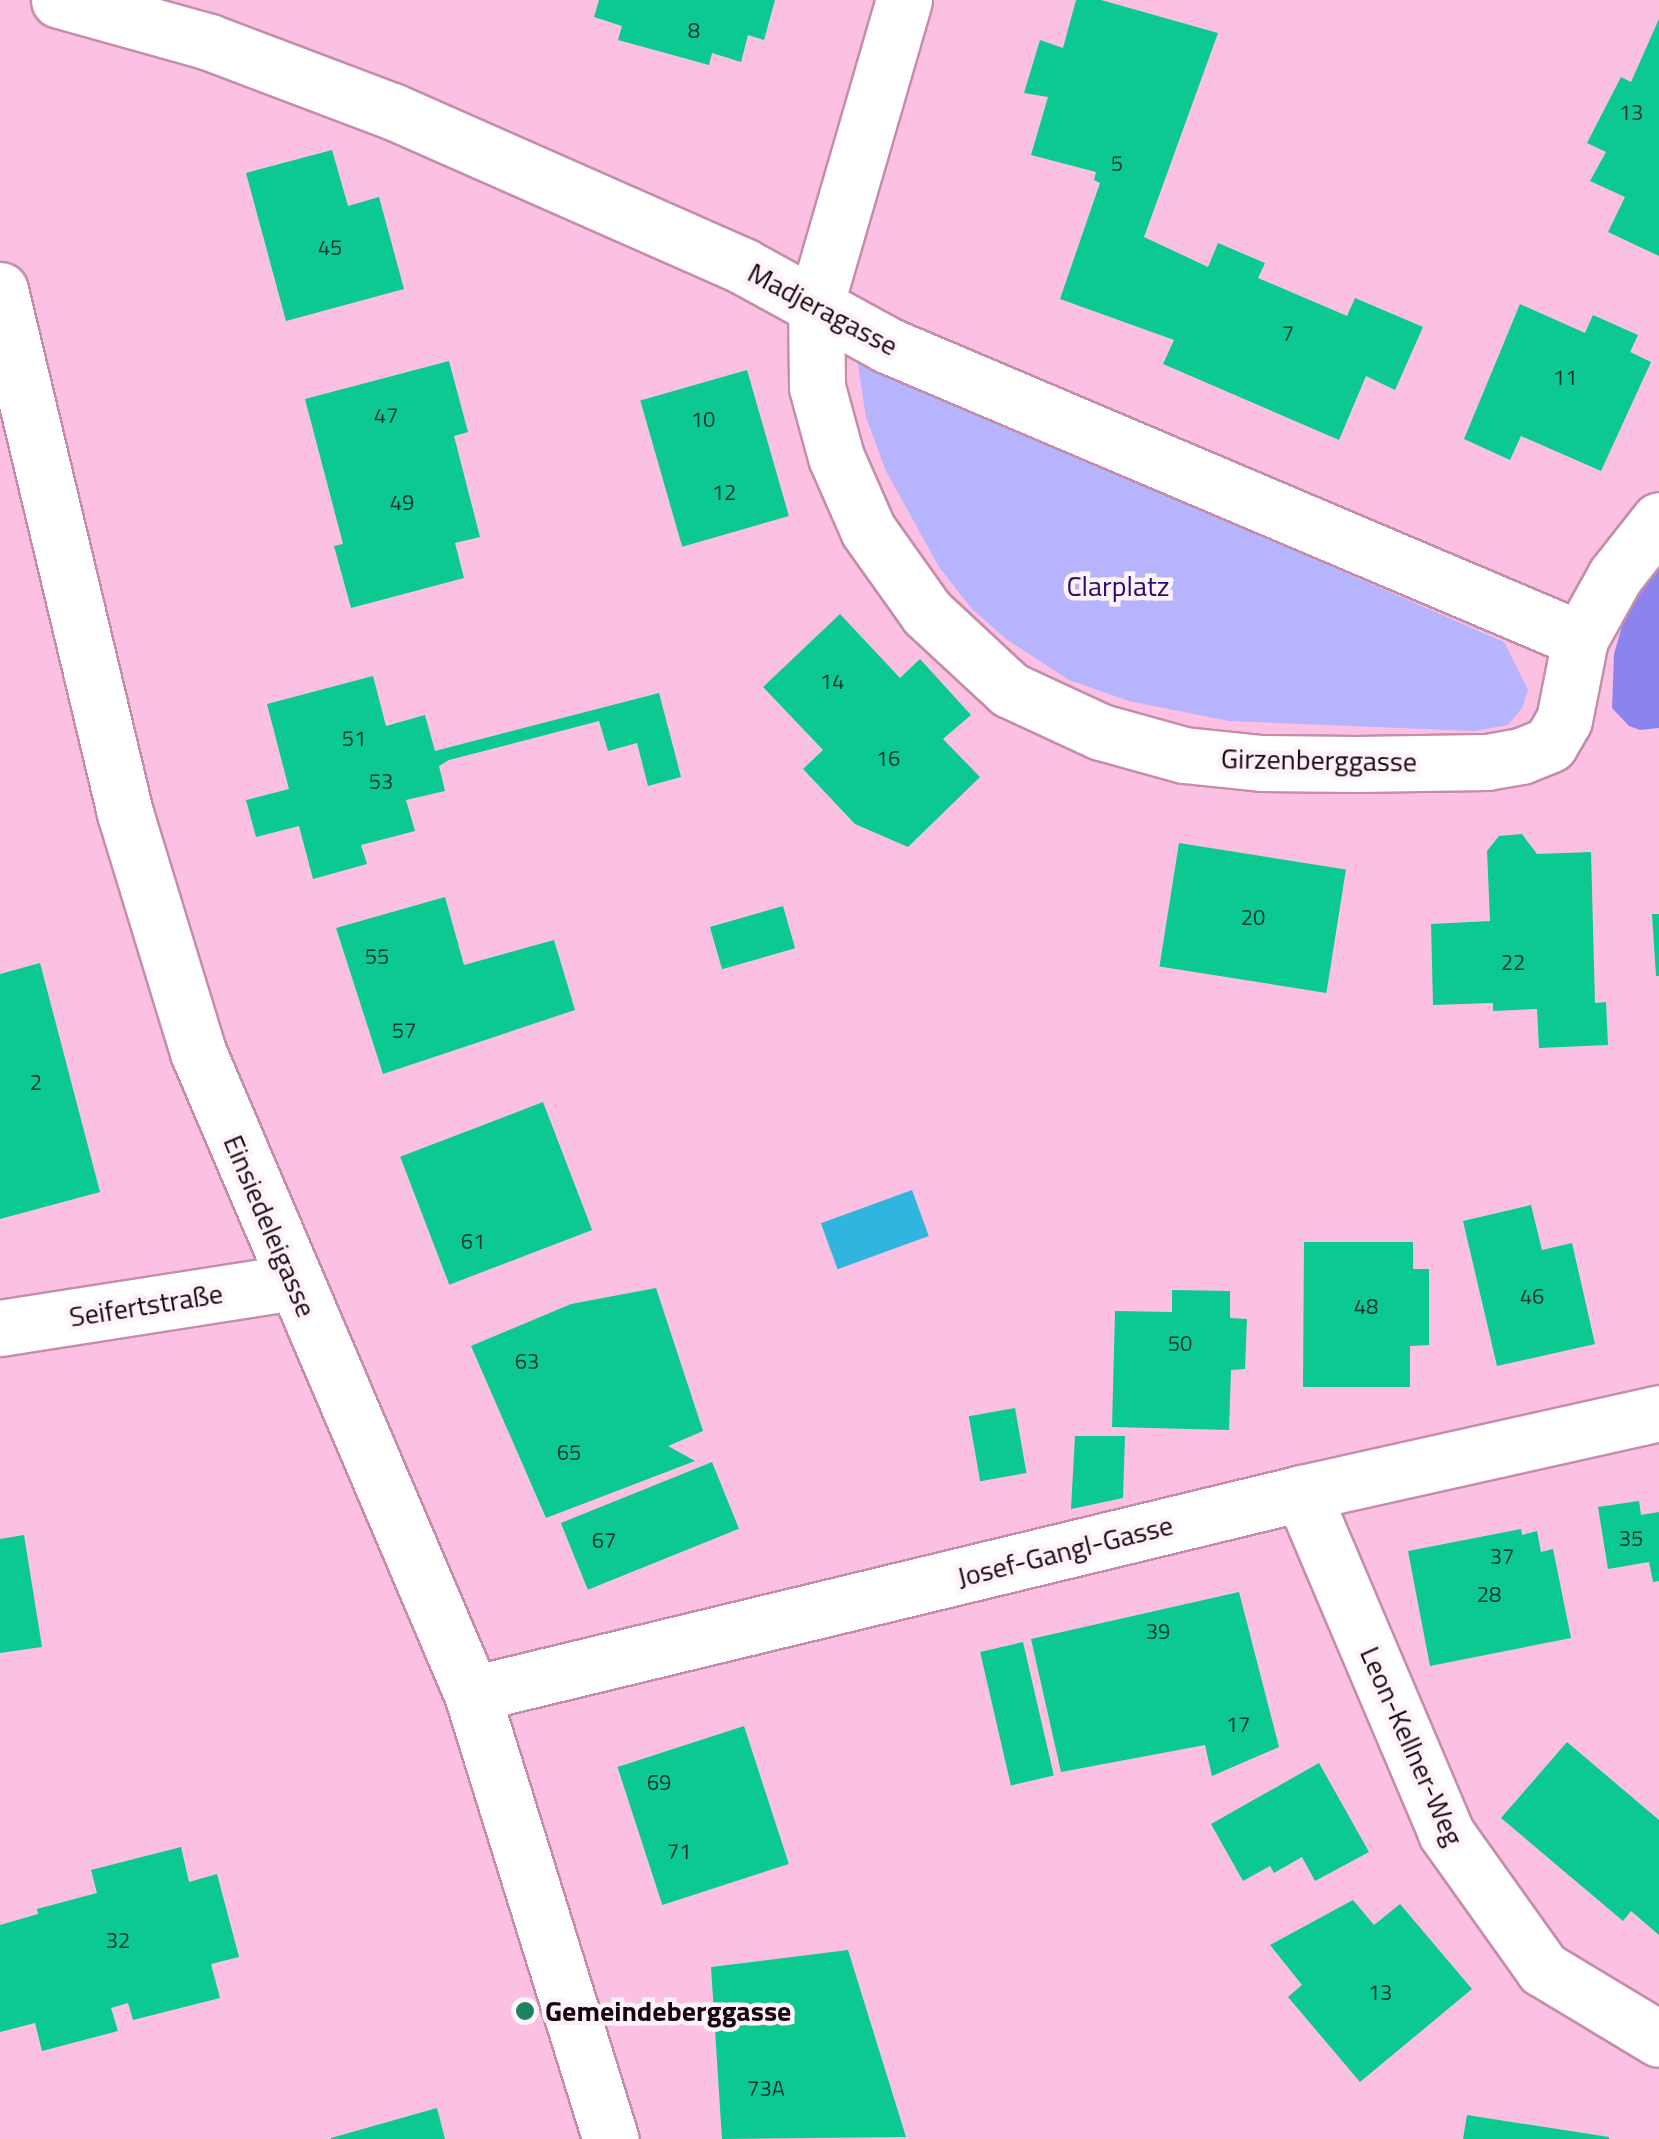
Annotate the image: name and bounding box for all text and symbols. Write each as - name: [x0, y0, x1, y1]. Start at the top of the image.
- house number: 8: [688, 18, 700, 44]
- house number: 13: [1619, 100, 1643, 126]
- house number: 5: [1111, 151, 1123, 177]
- house number: 45: [318, 235, 342, 261]
- street label: Madjeragasse: [742, 255, 904, 363]
- house number: 7: [1282, 321, 1294, 347]
- house number: 11: [1553, 365, 1577, 391]
- house number: 47: [374, 403, 398, 429]
- house number: 10: [691, 407, 715, 433]
- house number: 12: [712, 480, 736, 506]
- house number: 49: [390, 490, 414, 516]
- park label: Clarplatz: [1066, 569, 1170, 603]
- house number: 14: [820, 669, 844, 695]
- house number: 51: [342, 726, 366, 752]
- street label: Girzenberggasse: [1221, 741, 1417, 779]
- house number: 16: [876, 746, 900, 772]
- house number: 53: [369, 769, 393, 795]
- house number: 20: [1241, 905, 1265, 931]
- house number: 55: [365, 944, 389, 970]
- house number: 22: [1501, 950, 1525, 976]
- house number: 57: [392, 1018, 416, 1044]
- house number: 2: [30, 1070, 42, 1096]
- street label: Einsiedeleigasse: [217, 1130, 323, 1322]
- house number: 61: [461, 1229, 485, 1255]
- street label: Seifertstraße: [67, 1276, 225, 1334]
- house number: 46: [1520, 1284, 1544, 1310]
- house number: 48: [1354, 1294, 1378, 1320]
- house number: 50: [1168, 1331, 1192, 1357]
- house number: 63: [515, 1349, 539, 1375]
- house number: 65: [557, 1440, 581, 1466]
- street label: Josef-Gangl-Gasse: [954, 1508, 1176, 1594]
- house number: 35: [1619, 1526, 1643, 1552]
- house number: 67: [592, 1528, 616, 1554]
- house number: 37: [1490, 1544, 1514, 1570]
- house number: 28: [1477, 1582, 1501, 1608]
- house number: 39: [1146, 1619, 1170, 1645]
- street label: Leon-Kellner-Weg: [1353, 1641, 1471, 1851]
- house number: 17: [1226, 1712, 1250, 1738]
- house number: 69: [647, 1770, 671, 1796]
- house number: 71: [667, 1839, 691, 1865]
- house number: 32: [106, 1928, 130, 1954]
- house number: 13: [1368, 1980, 1392, 2006]
- place label: Gemeindeberggasse: [545, 1994, 791, 2028]
- marker: Gemeindeberggasse: [514, 2000, 536, 2022]
- house number: 73A: [747, 2076, 785, 2102]

